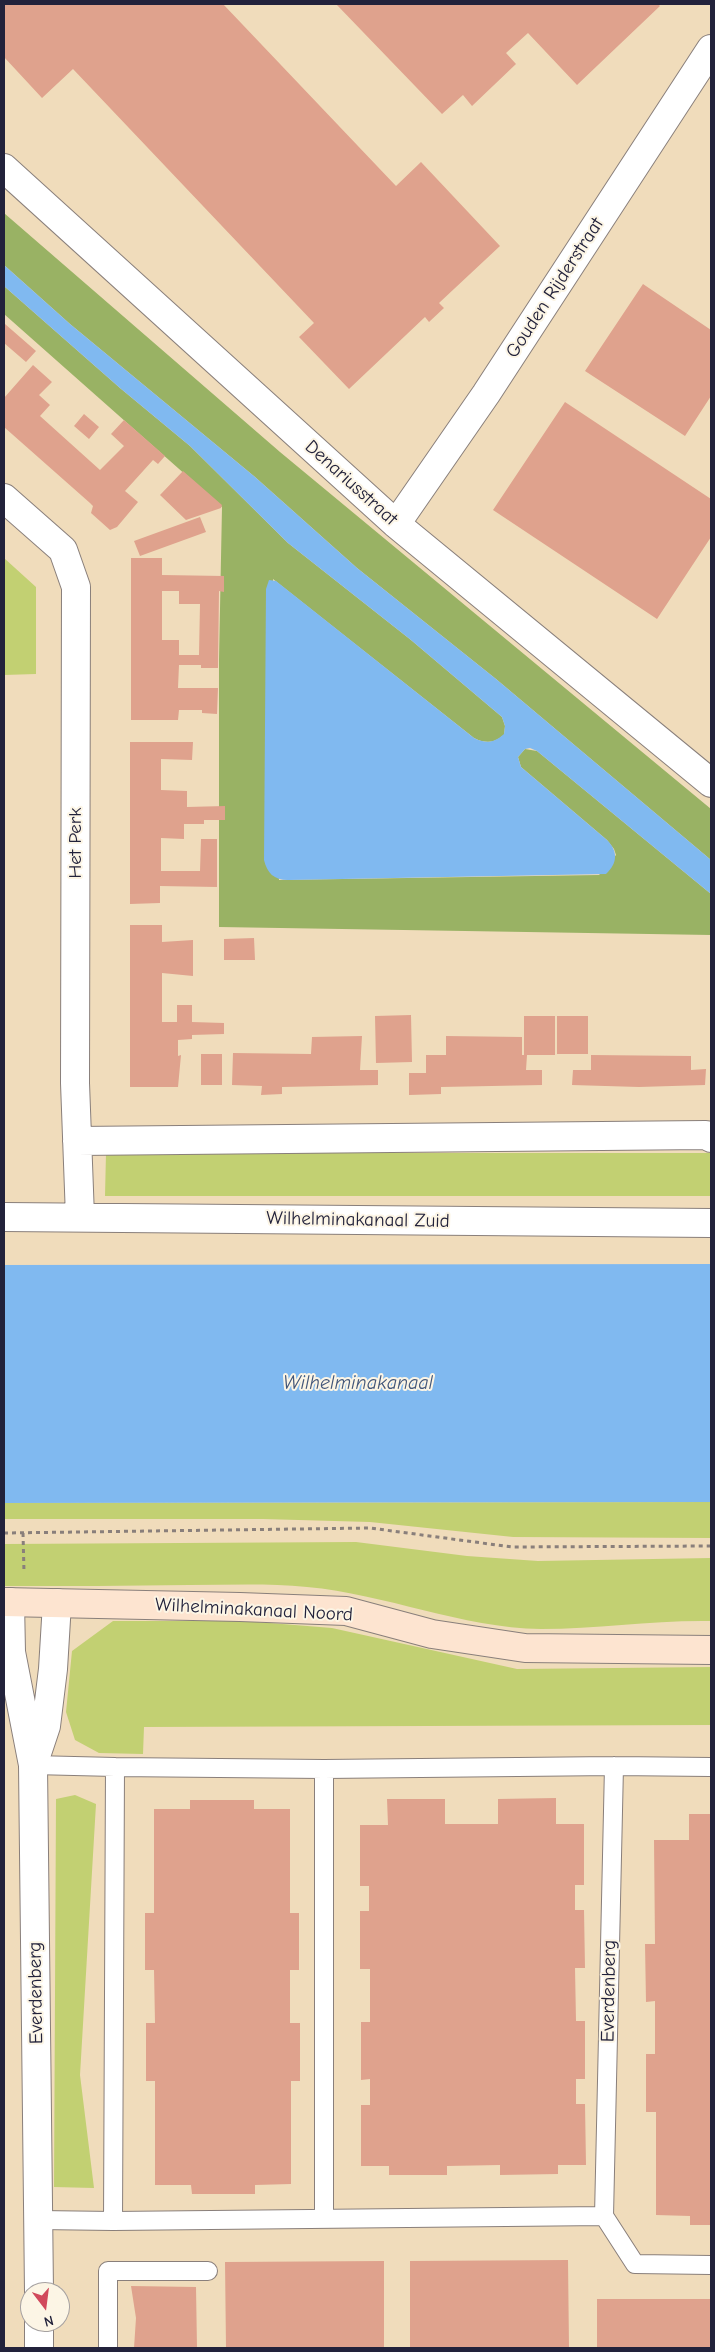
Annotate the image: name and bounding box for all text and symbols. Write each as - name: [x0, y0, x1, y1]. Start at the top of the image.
- street label: Gouden Rijderstraat: [501, 214, 609, 362]
- street label: Denariusstraat: [300, 435, 402, 531]
- street label: Het Perk: [65, 807, 87, 879]
- street label: Wilhelminakanaal Zuid: [266, 1207, 450, 1233]
- water label: Wilhelminakanaal: [283, 1371, 433, 1395]
- street label: Wilhelminakanaal Noord: [155, 1593, 353, 1627]
- street label: Everdenberg: [597, 1940, 621, 2042]
- street label: Everdenberg: [24, 1942, 48, 2044]
- north arrow: [20, 2282, 70, 2332]
- text: N: [42, 2312, 55, 2330]

